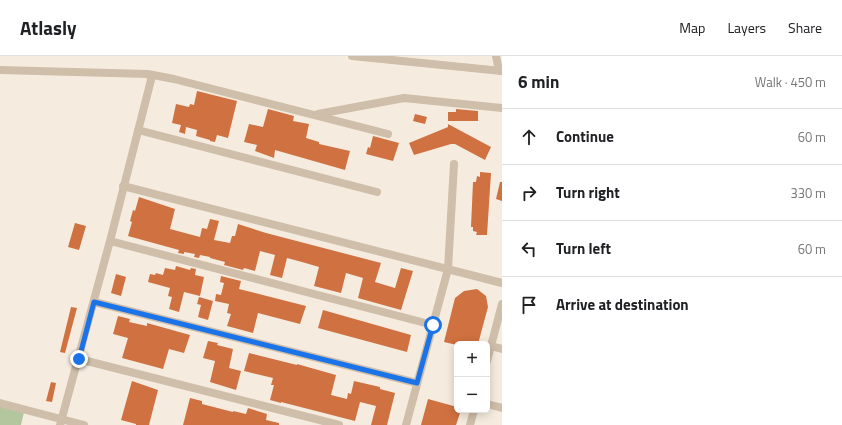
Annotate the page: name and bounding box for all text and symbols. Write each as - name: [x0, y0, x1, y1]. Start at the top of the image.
- text: Atlasly: [20, 13, 77, 42]
- text: Map: [679, 17, 705, 38]
- text: Layers: [727, 17, 766, 38]
- text: Share: [788, 17, 822, 38]
- text: 6 min: [518, 69, 559, 95]
- text: Walk · 450 m: [755, 72, 826, 92]
- text: Continue: [556, 125, 614, 148]
- icon: ahead: [518, 126, 540, 148]
- text: 60 m: [798, 127, 826, 147]
- text: Turn right: [556, 181, 620, 204]
- icon: right: [518, 182, 540, 204]
- text: 330 m: [790, 183, 826, 203]
- text: Turn left: [556, 237, 611, 260]
- icon: left: [518, 238, 540, 260]
- text: 60 m: [798, 239, 826, 259]
- text: Arrive at destination: [556, 293, 689, 316]
- icon: arrive: [518, 294, 540, 316]
- route start: [424, 316, 442, 334]
- map controls: [454, 341, 490, 413]
- button: +: [454, 341, 490, 377]
- route end: [70, 350, 88, 368]
- button: −: [454, 377, 490, 413]

